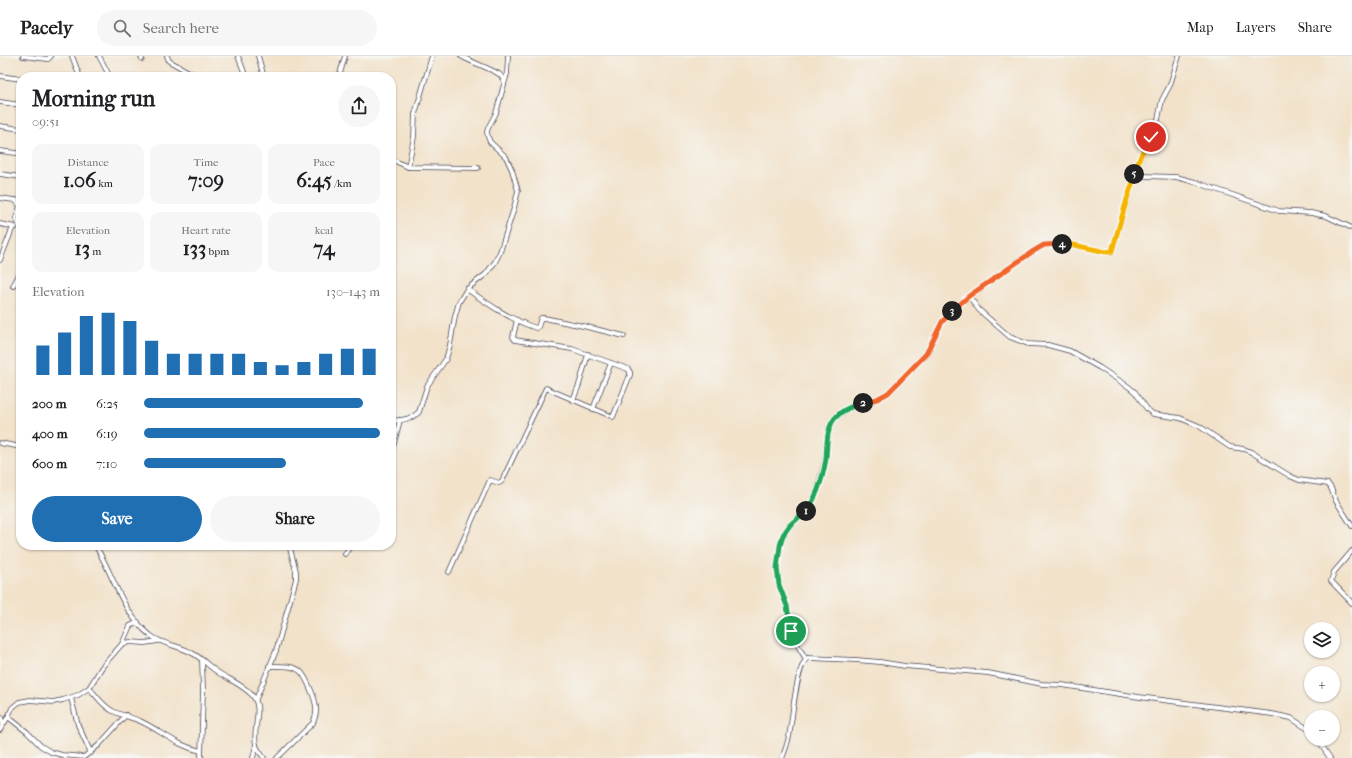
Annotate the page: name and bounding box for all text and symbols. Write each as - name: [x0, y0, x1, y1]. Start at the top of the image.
- search box: [97, 10, 377, 46]
- text: Pacely: [20, 17, 73, 39]
- icon: search: [111, 17, 133, 39]
- text: Search here: [143, 19, 219, 37]
- text: Map: [1187, 19, 1214, 36]
- text: Layers: [1236, 19, 1276, 36]
- text: Share: [1298, 19, 1332, 36]
- button: share: [338, 85, 380, 127]
- text: Morning run: [32, 86, 155, 112]
- text: 09:51: [32, 114, 59, 129]
- pin: [1134, 120, 1168, 154]
- icon: check: [1140, 126, 1162, 148]
- text: Distance: [67, 156, 109, 169]
- text: Time: [194, 156, 219, 169]
- text: Pace: [313, 156, 335, 169]
- pin: 5: [1124, 164, 1144, 184]
- text: 5: [1132, 167, 1136, 180]
- text: 1.06: [63, 169, 96, 192]
- text: 7:09: [188, 169, 224, 192]
- text: 6:45: [296, 169, 332, 192]
- text: km: [96, 177, 113, 190]
- text: /km: [332, 177, 352, 190]
- text: Elevation: [66, 224, 110, 237]
- text: Heart rate: [181, 224, 231, 237]
- text: kcal: [315, 224, 333, 237]
- pin: 4: [1052, 234, 1072, 254]
- text: 13: [75, 237, 90, 260]
- text: 133: [183, 237, 206, 260]
- text: 74: [314, 237, 334, 260]
- text: 4: [1059, 237, 1065, 250]
- text: m: [90, 245, 101, 258]
- text: bpm: [206, 245, 229, 258]
- text: Elevation: [32, 284, 85, 299]
- text: 130–143 m: [326, 284, 380, 299]
- pin: 3: [942, 301, 962, 321]
- text: 3: [950, 304, 954, 317]
- pin: 2: [853, 393, 873, 413]
- text: 200 m: [32, 396, 67, 411]
- text: 6:25: [96, 396, 119, 411]
- text: 2: [860, 396, 866, 409]
- text: 400 m: [32, 426, 68, 441]
- text: 6:19: [96, 426, 118, 441]
- text: 600 m: [32, 456, 67, 471]
- text: 7:10: [96, 456, 117, 471]
- button: Save: [32, 496, 202, 542]
- button: Share: [210, 496, 380, 542]
- pin: 1: [796, 501, 816, 521]
- text: 1: [804, 504, 808, 517]
- pin: [774, 614, 808, 648]
- icon: arrive: [780, 620, 802, 642]
- map controls: [1304, 622, 1340, 746]
- button: layers: [1304, 622, 1340, 658]
- button: +: [1304, 666, 1340, 702]
- button: −: [1304, 710, 1340, 746]

